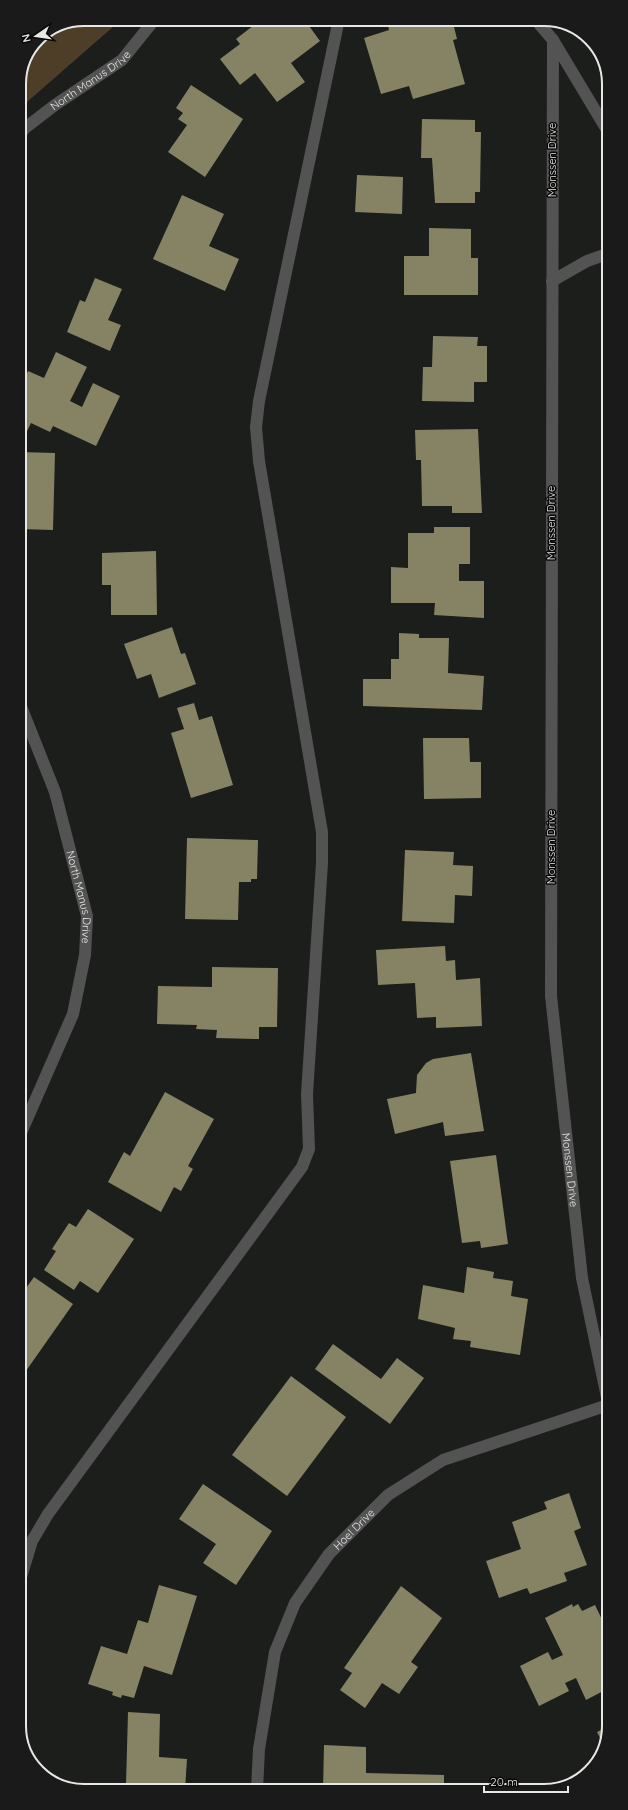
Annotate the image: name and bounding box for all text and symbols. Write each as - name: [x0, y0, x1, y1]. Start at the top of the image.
- north arrow: [16, 16, 56, 56]
- text: N: [19, 33, 34, 44]
- street label: North Manus Drive: [47, 48, 134, 113]
- street label: Monssen Drive: [545, 123, 559, 197]
- street label: Monssen Drive: [544, 486, 558, 560]
- street label: Monssen Drive: [544, 810, 558, 884]
- street label: North Manus Drive: [63, 849, 94, 944]
- street label: Monssen Drive: [559, 1132, 581, 1208]
- street label: Hoel Drive: [330, 1506, 377, 1553]
- scale bar: [484, 1768, 568, 1794]
- text: 20 m: [490, 1774, 518, 1789]

